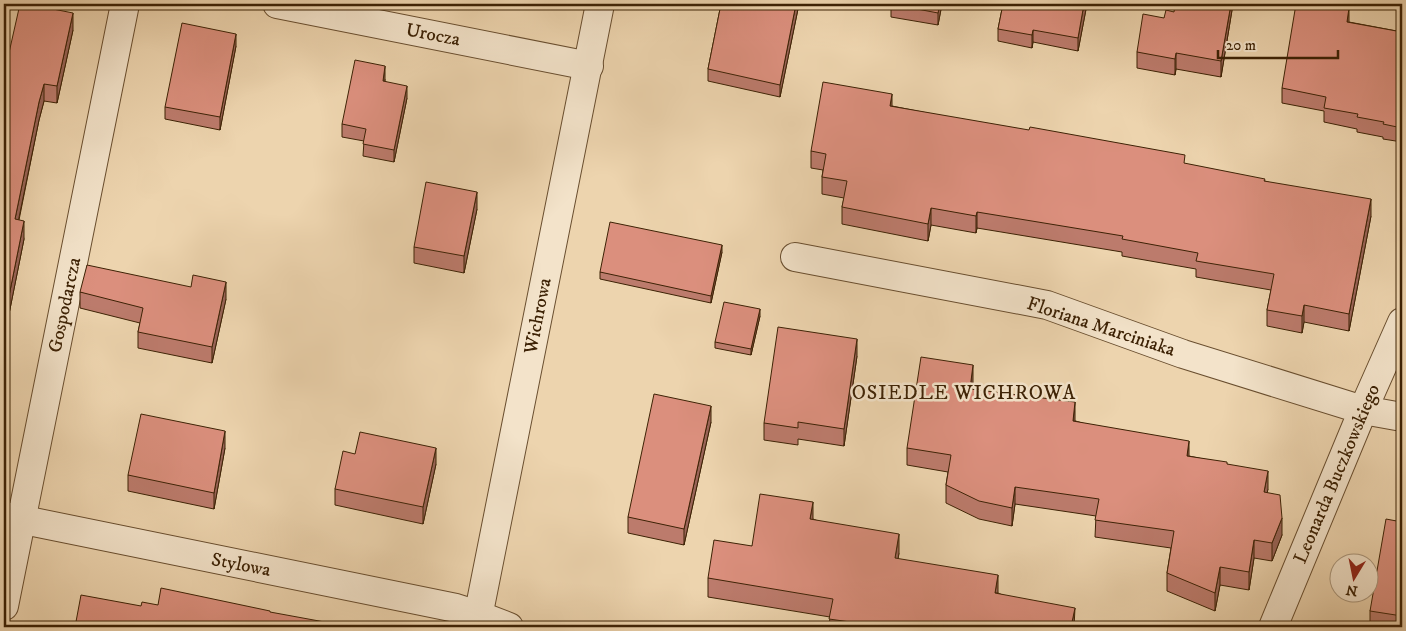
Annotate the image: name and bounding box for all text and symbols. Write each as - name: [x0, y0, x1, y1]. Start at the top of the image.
- street label: Urocza: [404, 18, 462, 52]
- scale bar: [1218, 28, 1338, 60]
- text: 20 m: [1226, 36, 1256, 55]
- street label: Gospodarcza: [44, 255, 86, 355]
- street label: Wichrowa: [519, 276, 557, 357]
- street label: Floriana Marciniaka: [1024, 292, 1178, 362]
- district label: OSIEDLE WICHROWA: [852, 381, 1076, 406]
- street label: Leonarda Buczkowskiego: [1289, 381, 1385, 567]
- street label: Stylowa: [209, 548, 273, 582]
- north arrow: [1328, 554, 1378, 604]
- text: N: [1344, 580, 1359, 600]

